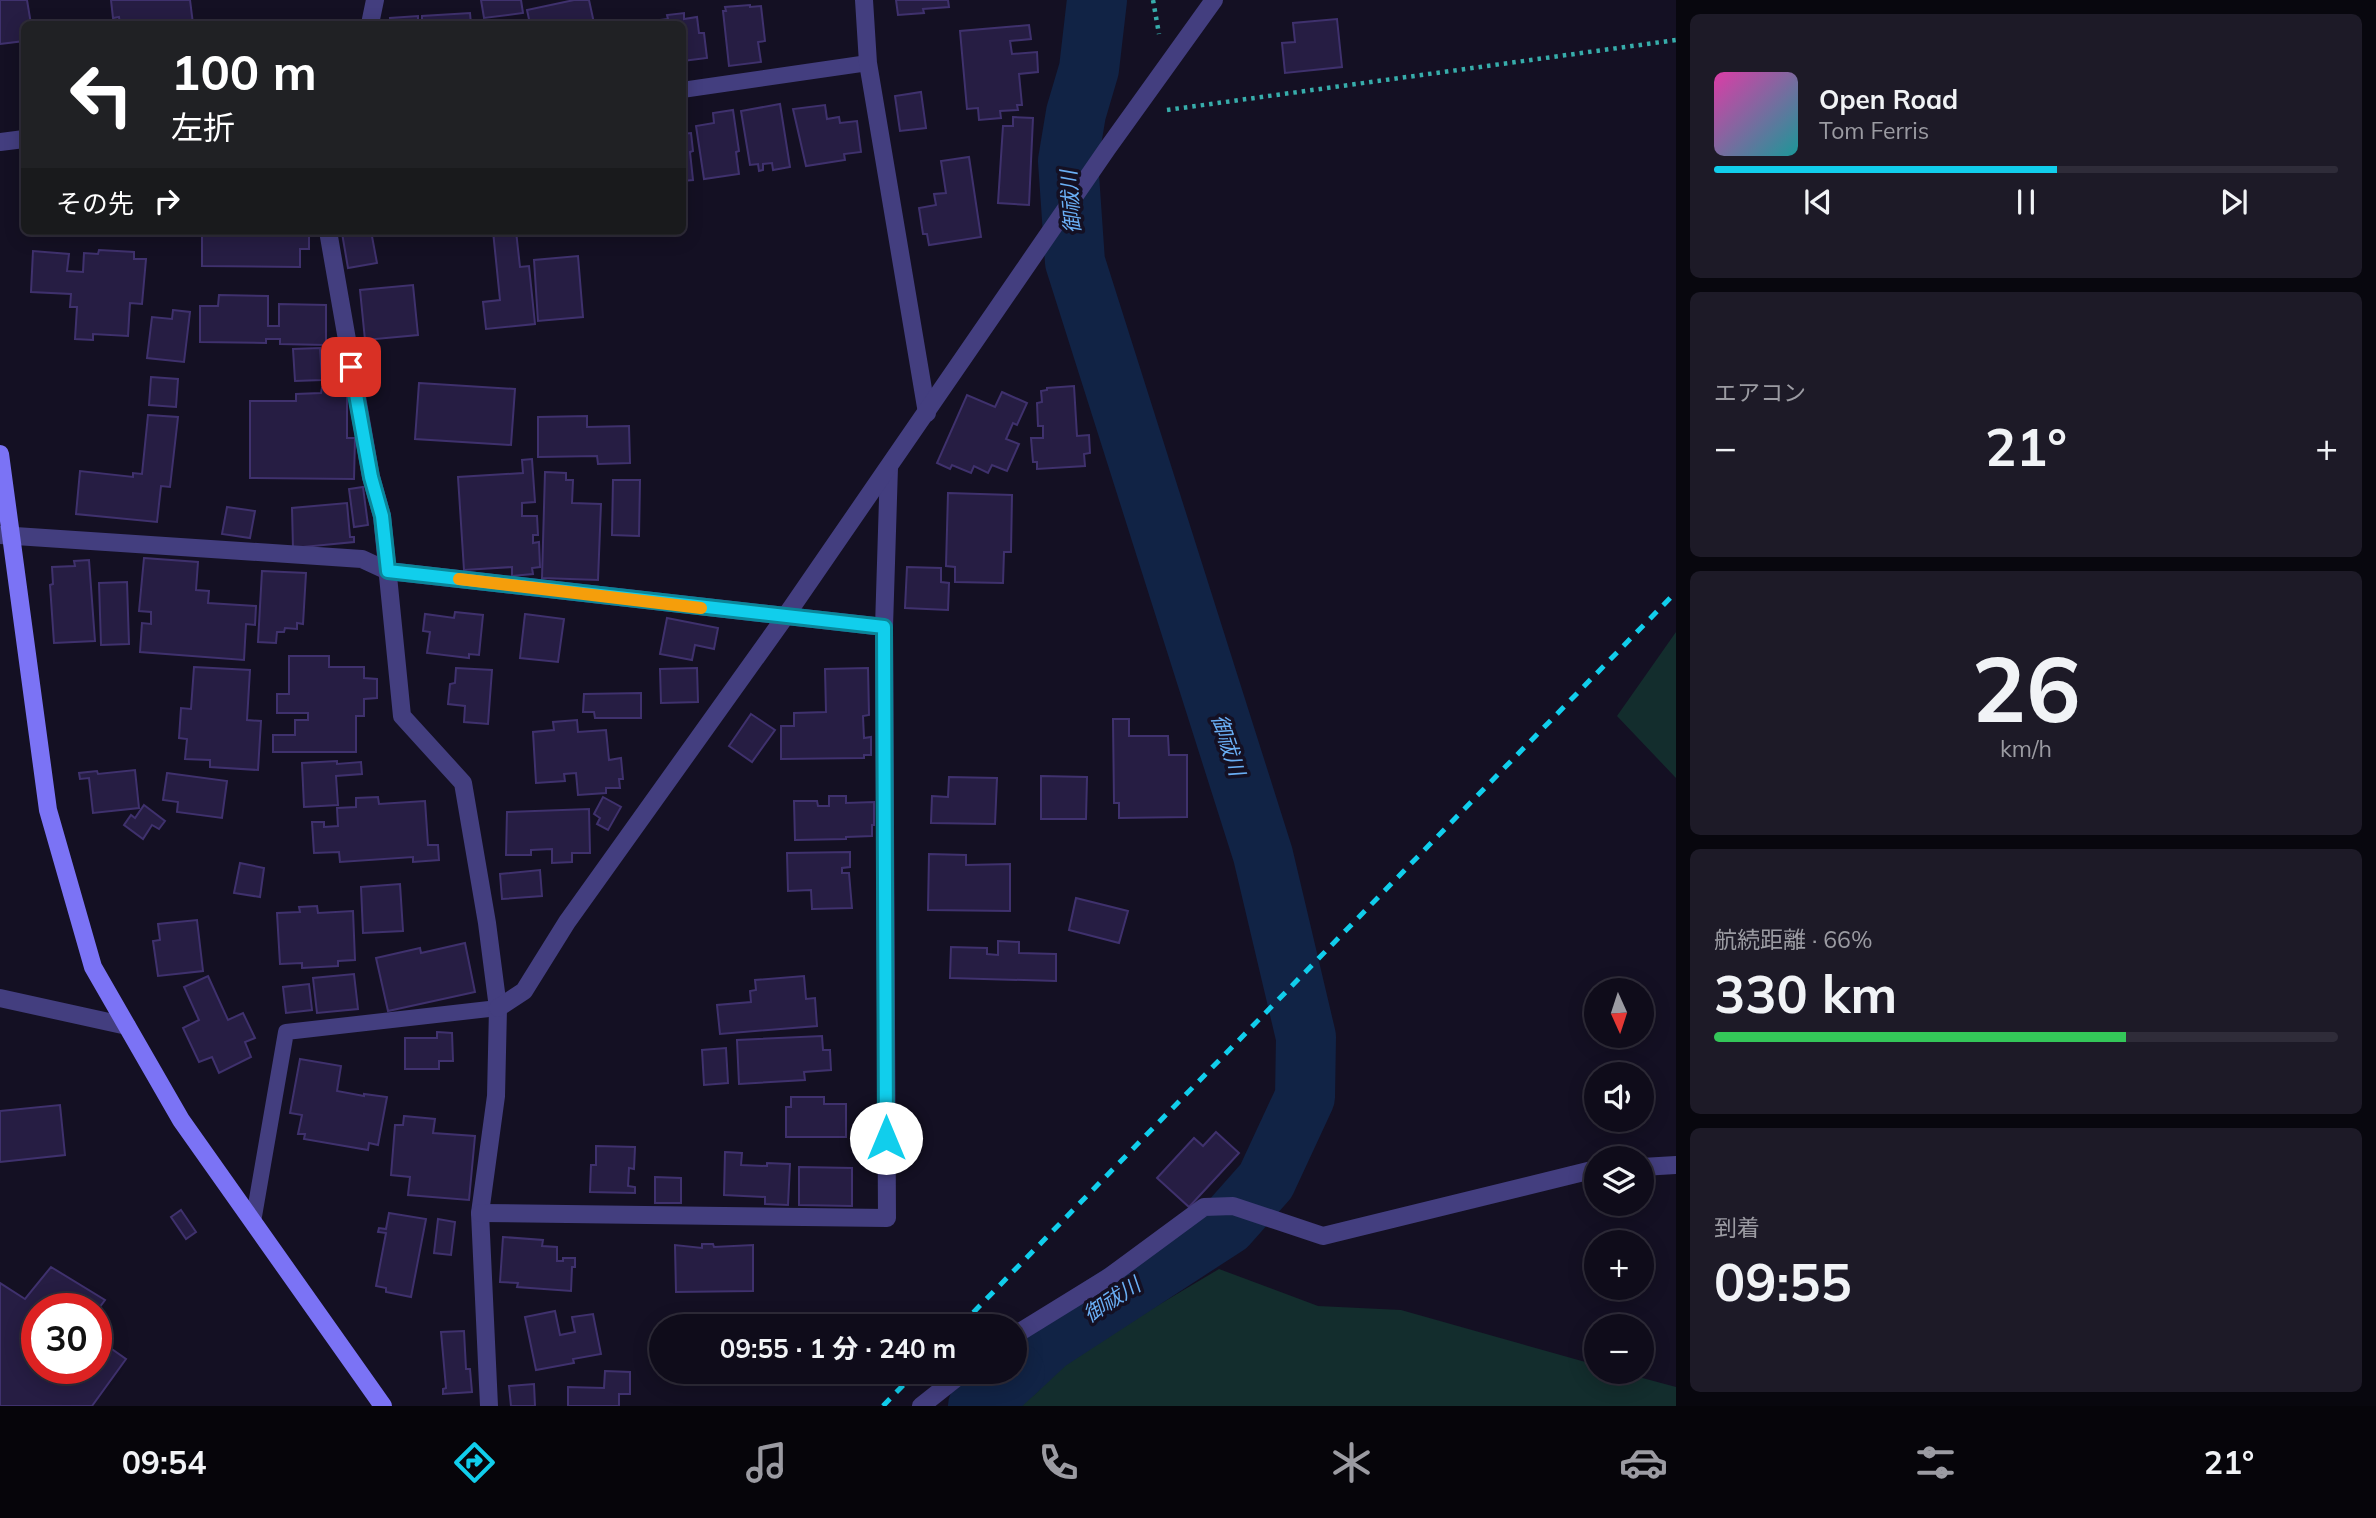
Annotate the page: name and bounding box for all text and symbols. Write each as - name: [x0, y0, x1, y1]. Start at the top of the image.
- text: 100 m: [171, 41, 317, 102]
- icon: left: [56, 49, 147, 140]
- text: Open Road: [1819, 83, 1958, 116]
- text: 左折: [171, 107, 235, 147]
- text: Tom Ferris: [1819, 116, 1929, 145]
- water label: 御祓川: [1055, 168, 1085, 234]
- icon: right: [148, 182, 186, 220]
- icon: previous: [1799, 183, 1837, 221]
- icon: pause: [2007, 183, 2045, 221]
- icon: next: [2215, 183, 2253, 221]
- text: その先: [56, 187, 134, 220]
- pin: [321, 337, 381, 397]
- icon: arrive: [332, 348, 370, 386]
- text: エアコン: [1714, 378, 1806, 407]
- text: 21°: [1985, 414, 2067, 479]
- text: −: [1714, 423, 1737, 471]
- text: +: [2315, 423, 2338, 471]
- text: 26: [1971, 631, 2081, 745]
- water label: 御祓川: [1207, 711, 1252, 781]
- text: km/h: [2000, 734, 2052, 763]
- text: 航続距離 · 66%: [1714, 925, 1872, 954]
- text: 330 km: [1714, 961, 1897, 1026]
- north arrow: [1584, 978, 1654, 1048]
- map controls: [1584, 978, 1654, 1384]
- button: sound: [1584, 1062, 1654, 1132]
- position arrow: [849, 1101, 923, 1175]
- button: layers: [1584, 1146, 1654, 1216]
- text: 到着: [1714, 1213, 1760, 1242]
- button: +: [1584, 1230, 1654, 1300]
- text: 09:55: [1714, 1249, 1852, 1314]
- water label: 御祓川: [1078, 1270, 1147, 1327]
- speed limit sign: 30: [21, 1293, 112, 1384]
- button: −: [1584, 1314, 1654, 1384]
- text: 09:55 · 1 分 · 240 m: [720, 1332, 956, 1365]
- icon: directions: [450, 1438, 499, 1487]
- icon: music: [742, 1438, 791, 1487]
- icon: phone: [1034, 1438, 1083, 1487]
- icon: climate: [1327, 1438, 1376, 1487]
- icon: car: [1619, 1438, 1668, 1487]
- icon: filters: [1911, 1438, 1960, 1487]
- text: 09:54: [122, 1442, 206, 1482]
- text: 21°: [2204, 1442, 2254, 1482]

